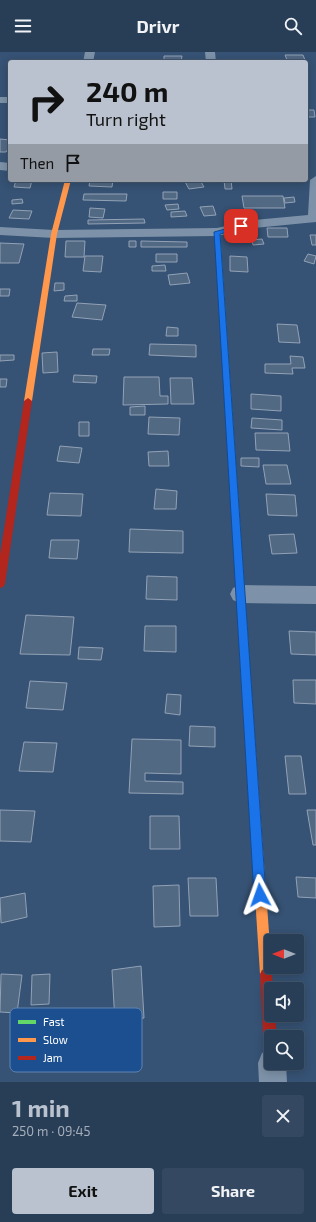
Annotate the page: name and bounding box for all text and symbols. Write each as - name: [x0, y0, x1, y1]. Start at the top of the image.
- icon: menu: [12, 15, 34, 37]
- text: Drivr: [137, 15, 179, 37]
- icon: search: [282, 15, 304, 37]
- text: 240 m: [86, 74, 169, 108]
- icon: right: [20, 76, 72, 128]
- text: Turn right: [86, 108, 166, 130]
- icon: arrive: [62, 152, 84, 174]
- text: Then: [20, 154, 54, 172]
- pin: [224, 209, 258, 243]
- icon: arrive: [230, 215, 252, 237]
- position arrow: [239, 874, 281, 916]
- north arrow: [264, 934, 304, 974]
- map controls: [264, 934, 304, 1070]
- button: sound: [264, 982, 304, 1022]
- legend: [10, 1008, 142, 1072]
- text: Fast: [43, 1015, 65, 1028]
- button: search: [264, 1030, 304, 1070]
- text: Slow: [43, 1033, 68, 1046]
- text: Jam: [43, 1051, 62, 1064]
- text: 1 min: [12, 1093, 70, 1122]
- button: close: [262, 1095, 304, 1137]
- text: 250 m · 09:45: [12, 1123, 91, 1139]
- button: Exit: [12, 1168, 154, 1214]
- button: Share: [162, 1168, 304, 1214]

